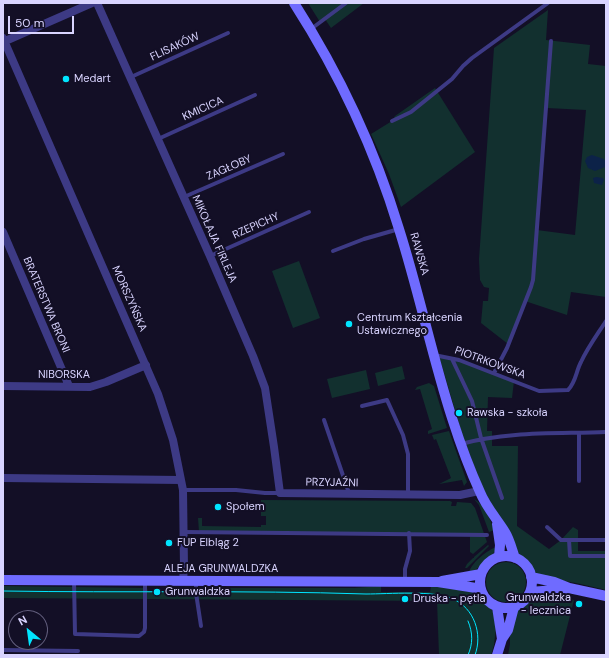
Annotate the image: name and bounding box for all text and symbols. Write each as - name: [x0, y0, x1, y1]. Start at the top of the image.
- scale bar: [10, 8, 76, 34]
- text: 50 m: [15, 15, 44, 31]
- street label: FLISAKÓW: [148, 30, 202, 64]
- place label: Medart: [74, 72, 111, 86]
- marker: Medart: [61, 74, 71, 84]
- street label: KMICICA: [180, 94, 226, 124]
- street label: ZAGŁOBY: [204, 153, 254, 183]
- street label: MIKOŁAJA FIRLEJA: [189, 193, 239, 285]
- street label: RZEPICHY: [231, 210, 281, 242]
- street label: RAWSKA: [407, 231, 431, 277]
- street label: BRATERSTWA BRONI: [20, 255, 72, 355]
- street label: MORSZYŃSKA: [109, 264, 149, 334]
- place label: Centrum Kształcenia Ustawicznego: [357, 311, 462, 337]
- marker: Centrum Kształcenia Ustawicznego: [344, 319, 354, 329]
- street label: PIOTRKOWSKA: [453, 344, 527, 382]
- street label: NIBORSKA: [38, 368, 90, 382]
- place label: Rawska - szkoła: [467, 406, 547, 420]
- marker: Rawska - szkoła: [454, 408, 464, 418]
- street label: PRZYJAŹNI: [305, 476, 359, 490]
- place label: Społem: [226, 500, 265, 514]
- marker: Społem: [213, 502, 223, 512]
- place label: FUP Elbląg 2: [177, 536, 239, 550]
- marker: FUP Elbląg 2: [164, 538, 174, 548]
- street label: ALEJA GRUNWALDZKA: [164, 562, 278, 576]
- place label: Grunwaldzka: [165, 585, 230, 599]
- marker: Grunwaldzka: [152, 587, 162, 597]
- place label: Grunwaldzka - lecznica: [506, 591, 571, 617]
- place label: Druska - pętla: [413, 592, 485, 606]
- marker: Druska - pętla: [400, 594, 410, 604]
- marker: Grunwaldzka - lecznica: [574, 599, 584, 609]
- north arrow: [8, 610, 48, 650]
- text: N: [16, 612, 30, 628]

